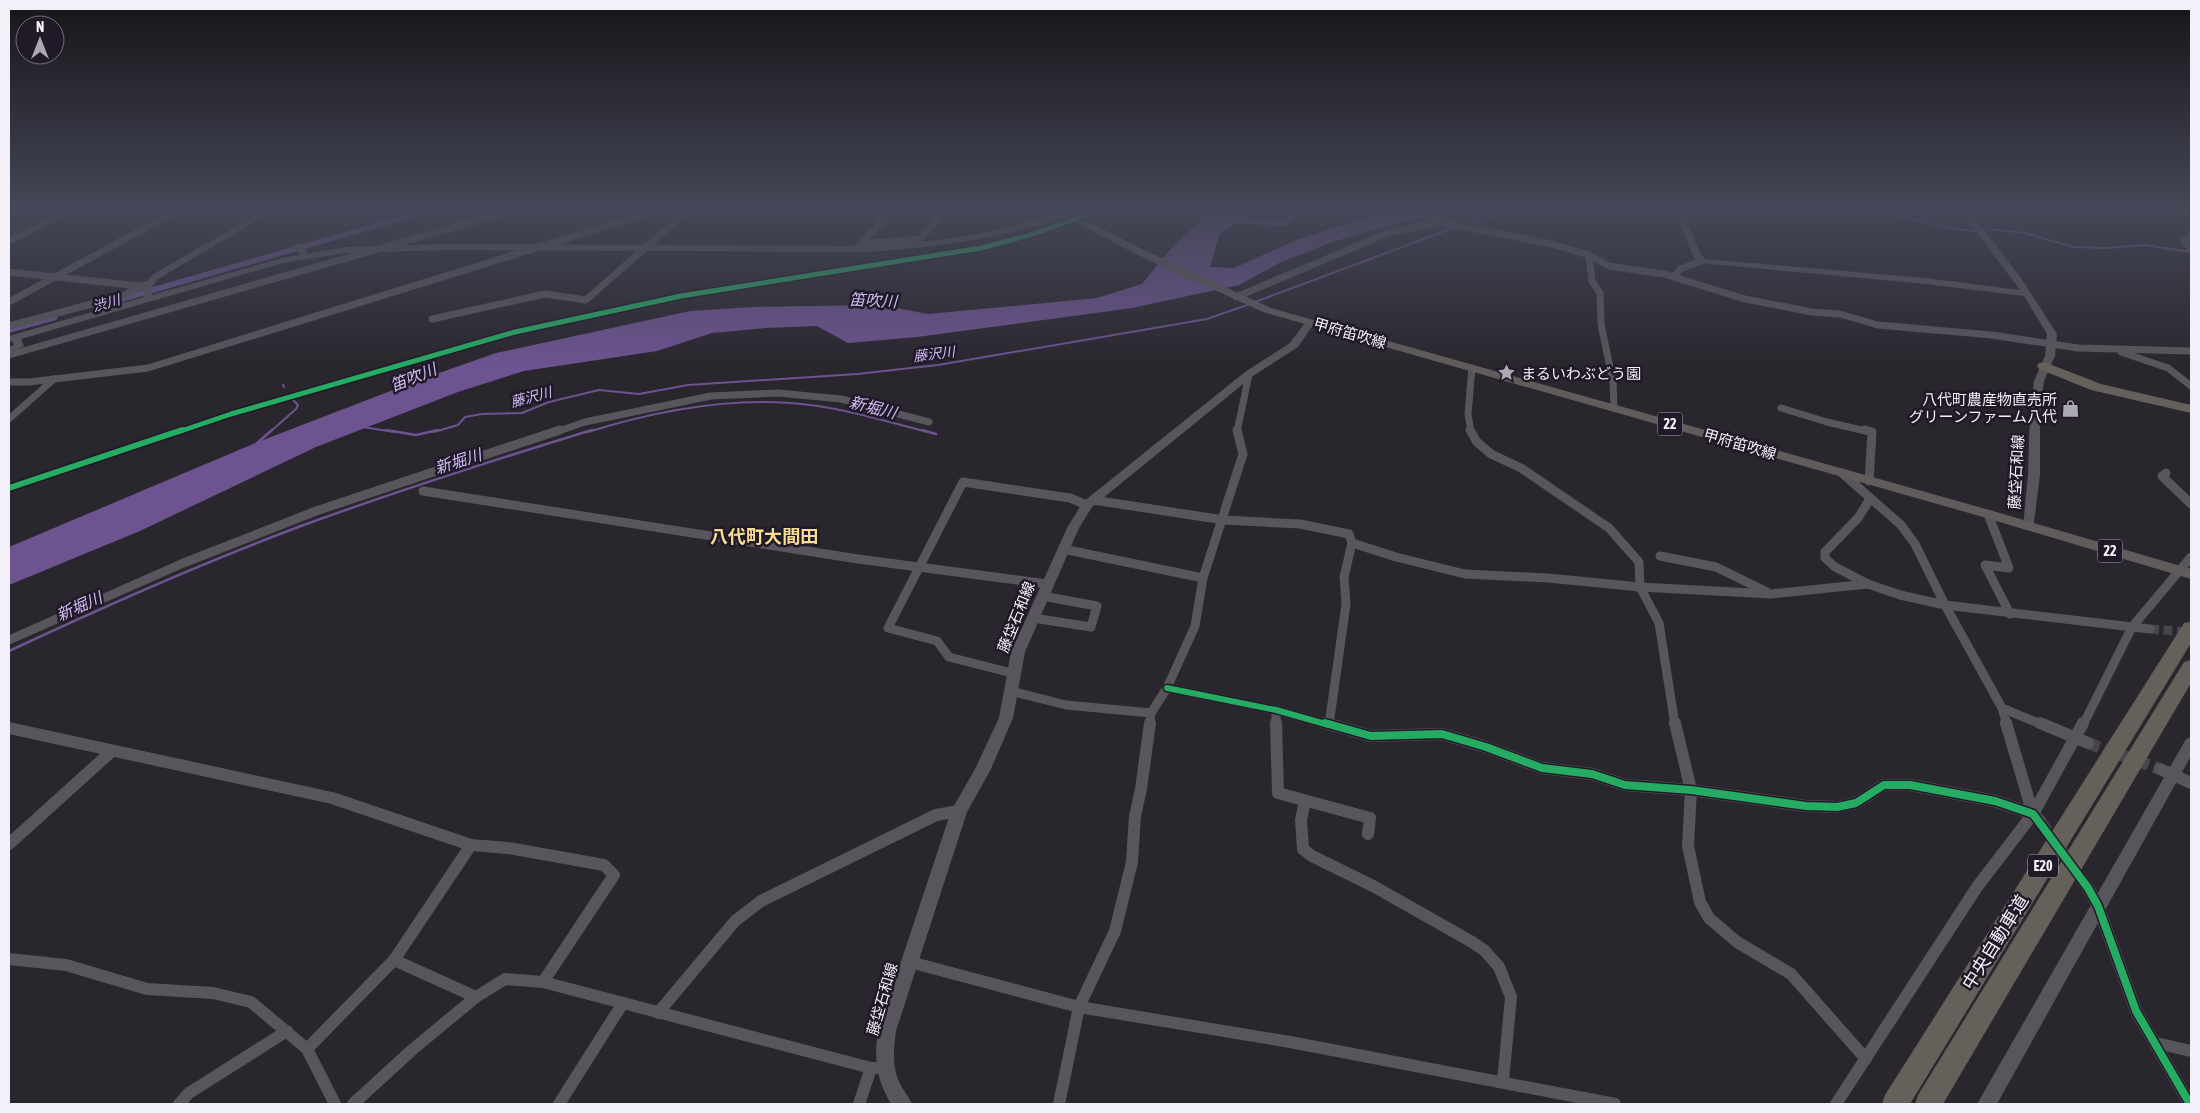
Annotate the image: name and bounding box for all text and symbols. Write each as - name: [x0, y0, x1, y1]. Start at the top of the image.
- north arrow: [15, 15, 65, 65]
- text: N: [36, 19, 44, 35]
- water label: 笛吹川: [849, 290, 899, 310]
- water label: 渋川: [90, 291, 124, 315]
- street label: 甲府笛吹線: [1312, 314, 1388, 352]
- water label: 藤沢川: [912, 343, 958, 364]
- water label: 笛吹川: [387, 359, 440, 394]
- place icon: まるいわぶどう園: [1497, 363, 1517, 383]
- place label: まるいわぶどう園: [1521, 365, 1641, 382]
- water label: 藤沢川: [509, 383, 555, 410]
- place label: 八代町農産物直売所 グリーンファーム八代: [1909, 391, 2057, 425]
- water label: 新堀川: [848, 392, 900, 422]
- shop icon: 八代町農産物直売所 グリーンファーム八代: [2061, 398, 2081, 418]
- road number: 22: [1658, 412, 1682, 436]
- street label: 甲府笛吹線: [1702, 425, 1778, 463]
- street label: 藤垈石和線: [2006, 434, 2026, 510]
- water label: 新堀川: [432, 444, 486, 477]
- district label: 八代町大間田: [710, 526, 818, 547]
- road number: 22: [2098, 540, 2122, 562]
- street label: 藤垈石和線: [994, 579, 1038, 655]
- water label: 新堀川: [53, 587, 106, 624]
- road number: E20: [2028, 854, 2058, 878]
- street label: 中央自動車道: [1957, 891, 2033, 993]
- street label: 藤垈石和線: [863, 961, 901, 1037]

